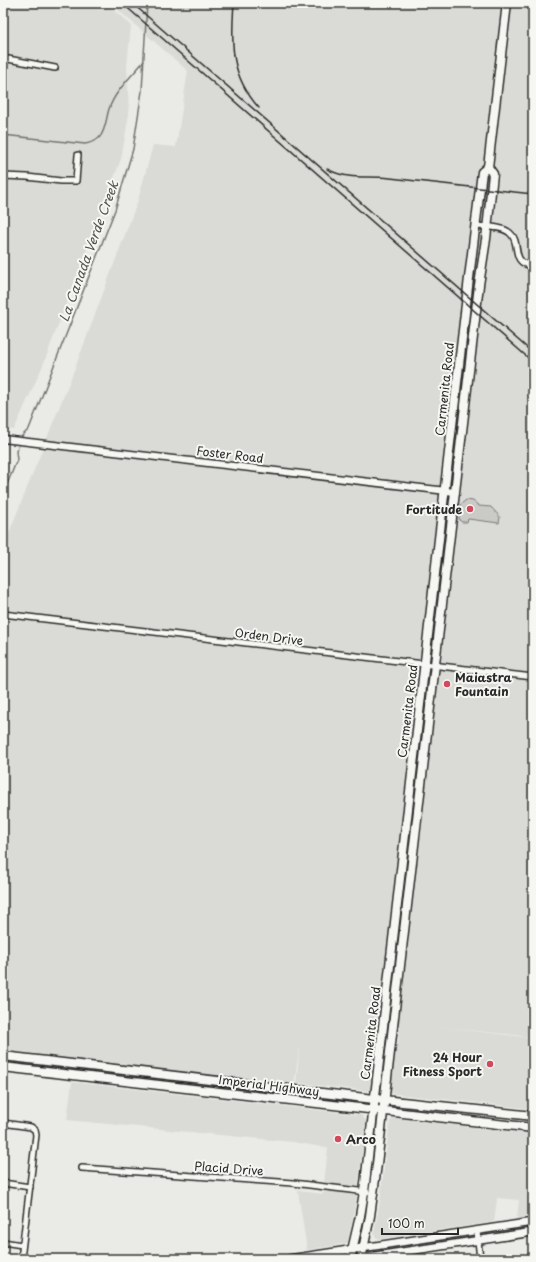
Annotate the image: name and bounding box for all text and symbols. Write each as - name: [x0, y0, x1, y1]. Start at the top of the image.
- water label: La Canada Verde Creek: [54, 177, 123, 324]
- street label: Carmenita Road: [430, 341, 458, 437]
- street label: Foster Road: [195, 441, 265, 467]
- place label: Fortitude: [406, 500, 462, 518]
- marker: Fortitude: [465, 504, 475, 514]
- street label: Orden Drive: [234, 623, 304, 649]
- street label: Carmenita Road: [392, 663, 422, 759]
- place label: Maiastra Fountain: [455, 668, 513, 700]
- marker: Maiastra Fountain: [442, 679, 452, 689]
- street label: Carmenita Road: [355, 985, 385, 1081]
- place label: 24 Hour Fitness Sport: [403, 1048, 483, 1080]
- marker: 24 Hour Fitness Sport: [485, 1059, 495, 1069]
- street label: Imperial Highway: [218, 1070, 320, 1100]
- place label: Arco: [346, 1130, 376, 1148]
- marker: Arco: [333, 1134, 343, 1144]
- street label: Placid Drive: [194, 1157, 265, 1179]
- scale bar: [382, 1210, 458, 1236]
- text: 100 m: [388, 1214, 425, 1232]

